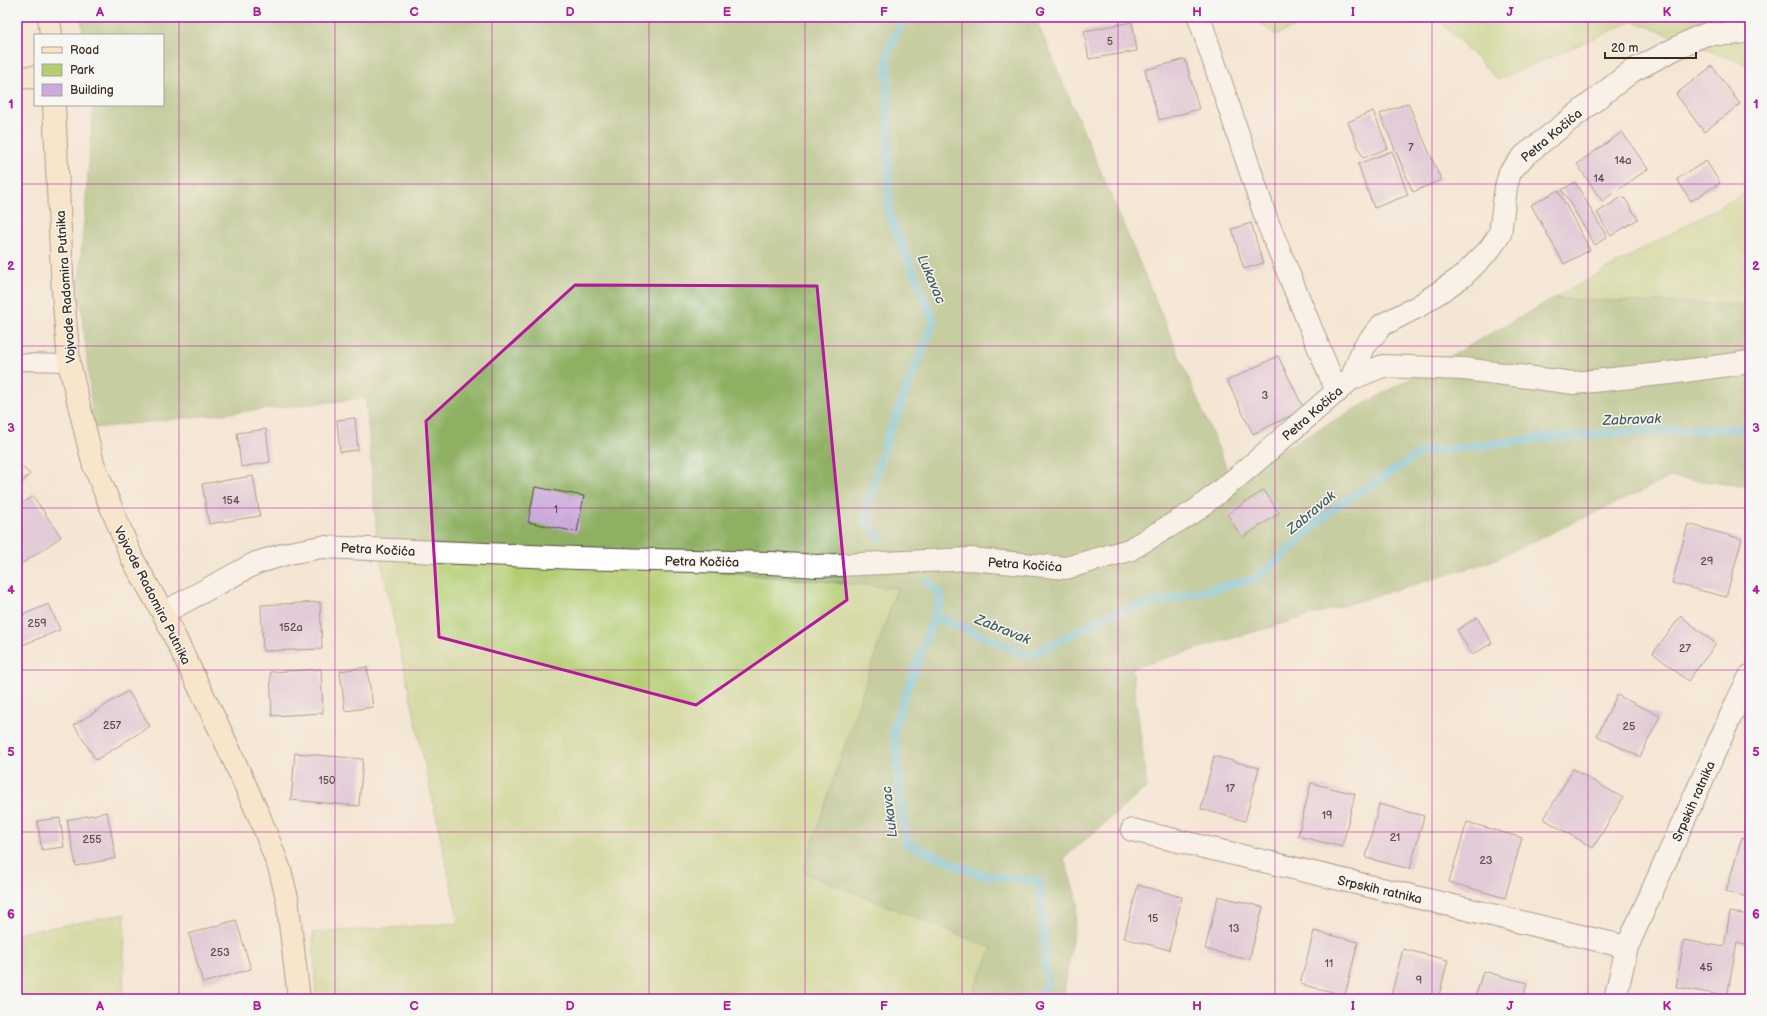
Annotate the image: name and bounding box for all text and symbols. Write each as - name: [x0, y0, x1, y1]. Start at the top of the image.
- text: A: [95, 4, 104, 20]
- text: B: [252, 4, 262, 20]
- text: C: [409, 4, 419, 20]
- text: D: [565, 4, 575, 20]
- text: E: [723, 4, 732, 20]
- text: F: [880, 4, 888, 20]
- text: G: [1035, 4, 1045, 20]
- text: H: [1192, 4, 1202, 20]
- text: I: [1351, 4, 1355, 20]
- text: J: [1506, 4, 1514, 20]
- text: K: [1663, 4, 1672, 20]
- legend: [34, 34, 164, 106]
- scale bar: [1605, 34, 1696, 60]
- house number: 5: [1107, 35, 1113, 48]
- text: 20 m: [1611, 41, 1638, 56]
- text: Road: [70, 43, 99, 58]
- text: Park: [70, 63, 94, 78]
- text: Building: [70, 83, 114, 98]
- text: 1: [8, 96, 14, 112]
- text: 1: [1753, 96, 1759, 112]
- street label: Petra Kočića: [1518, 106, 1585, 166]
- house number: 7: [1408, 141, 1414, 154]
- house number: 14a: [1614, 154, 1632, 167]
- house number: 14: [1594, 172, 1605, 185]
- street label: Vojvode Radomira Putnika: [53, 210, 79, 364]
- water label: Lukavac: [914, 252, 950, 307]
- text: 2: [7, 258, 15, 274]
- text: 2: [1752, 258, 1760, 274]
- street label: Petra Kočića: [1279, 383, 1346, 444]
- house number: 3: [1262, 389, 1269, 402]
- water label: Zabravak: [1602, 410, 1663, 429]
- text: 3: [7, 420, 15, 436]
- text: 3: [1752, 420, 1760, 436]
- water label: Zabravak: [1283, 486, 1340, 538]
- house number: 154: [222, 494, 240, 507]
- house number: 1: [554, 503, 558, 516]
- street label: Vojvode Radomira Putnika: [110, 524, 194, 667]
- street label: Petra Kočića: [340, 540, 416, 560]
- street label: Petra Kočića: [665, 553, 739, 571]
- street label: Petra Kočića: [987, 554, 1063, 576]
- house number: 29: [1701, 555, 1713, 568]
- text: 4: [7, 582, 15, 598]
- text: 4: [1752, 582, 1760, 598]
- water label: Zabravak: [972, 610, 1034, 649]
- house number: 259: [27, 617, 47, 630]
- house number: 152a: [279, 621, 303, 634]
- house number: 27: [1679, 642, 1692, 655]
- house number: 257: [103, 719, 122, 732]
- house number: 25: [1623, 720, 1635, 733]
- text: 5: [7, 744, 15, 760]
- text: 5: [1752, 744, 1760, 760]
- street label: Srpskih ratnika: [1669, 759, 1719, 844]
- house number: 150: [318, 774, 336, 787]
- house number: 17: [1225, 782, 1235, 795]
- water label: Lukavac: [878, 785, 901, 839]
- house number: 19: [1322, 809, 1332, 822]
- house number: 21: [1390, 831, 1400, 844]
- house number: 255: [82, 833, 102, 846]
- house number: 23: [1479, 854, 1493, 867]
- street label: Srpskih ratnika: [1336, 872, 1424, 907]
- text: 6: [7, 906, 15, 922]
- text: 6: [1752, 906, 1760, 922]
- house number: 15: [1148, 912, 1158, 925]
- house number: 13: [1228, 922, 1240, 935]
- house number: 253: [210, 946, 230, 959]
- house number: 11: [1325, 957, 1333, 970]
- house number: 45: [1699, 961, 1713, 974]
- house number: 9: [1416, 974, 1422, 987]
- text: A: [95, 998, 104, 1014]
- text: B: [252, 998, 262, 1014]
- text: C: [409, 998, 419, 1014]
- text: D: [565, 998, 575, 1014]
- text: E: [723, 998, 732, 1014]
- text: F: [880, 998, 888, 1014]
- text: G: [1035, 998, 1045, 1014]
- text: H: [1192, 998, 1202, 1014]
- text: I: [1351, 998, 1355, 1014]
- text: J: [1506, 998, 1514, 1014]
- text: K: [1663, 998, 1672, 1014]

